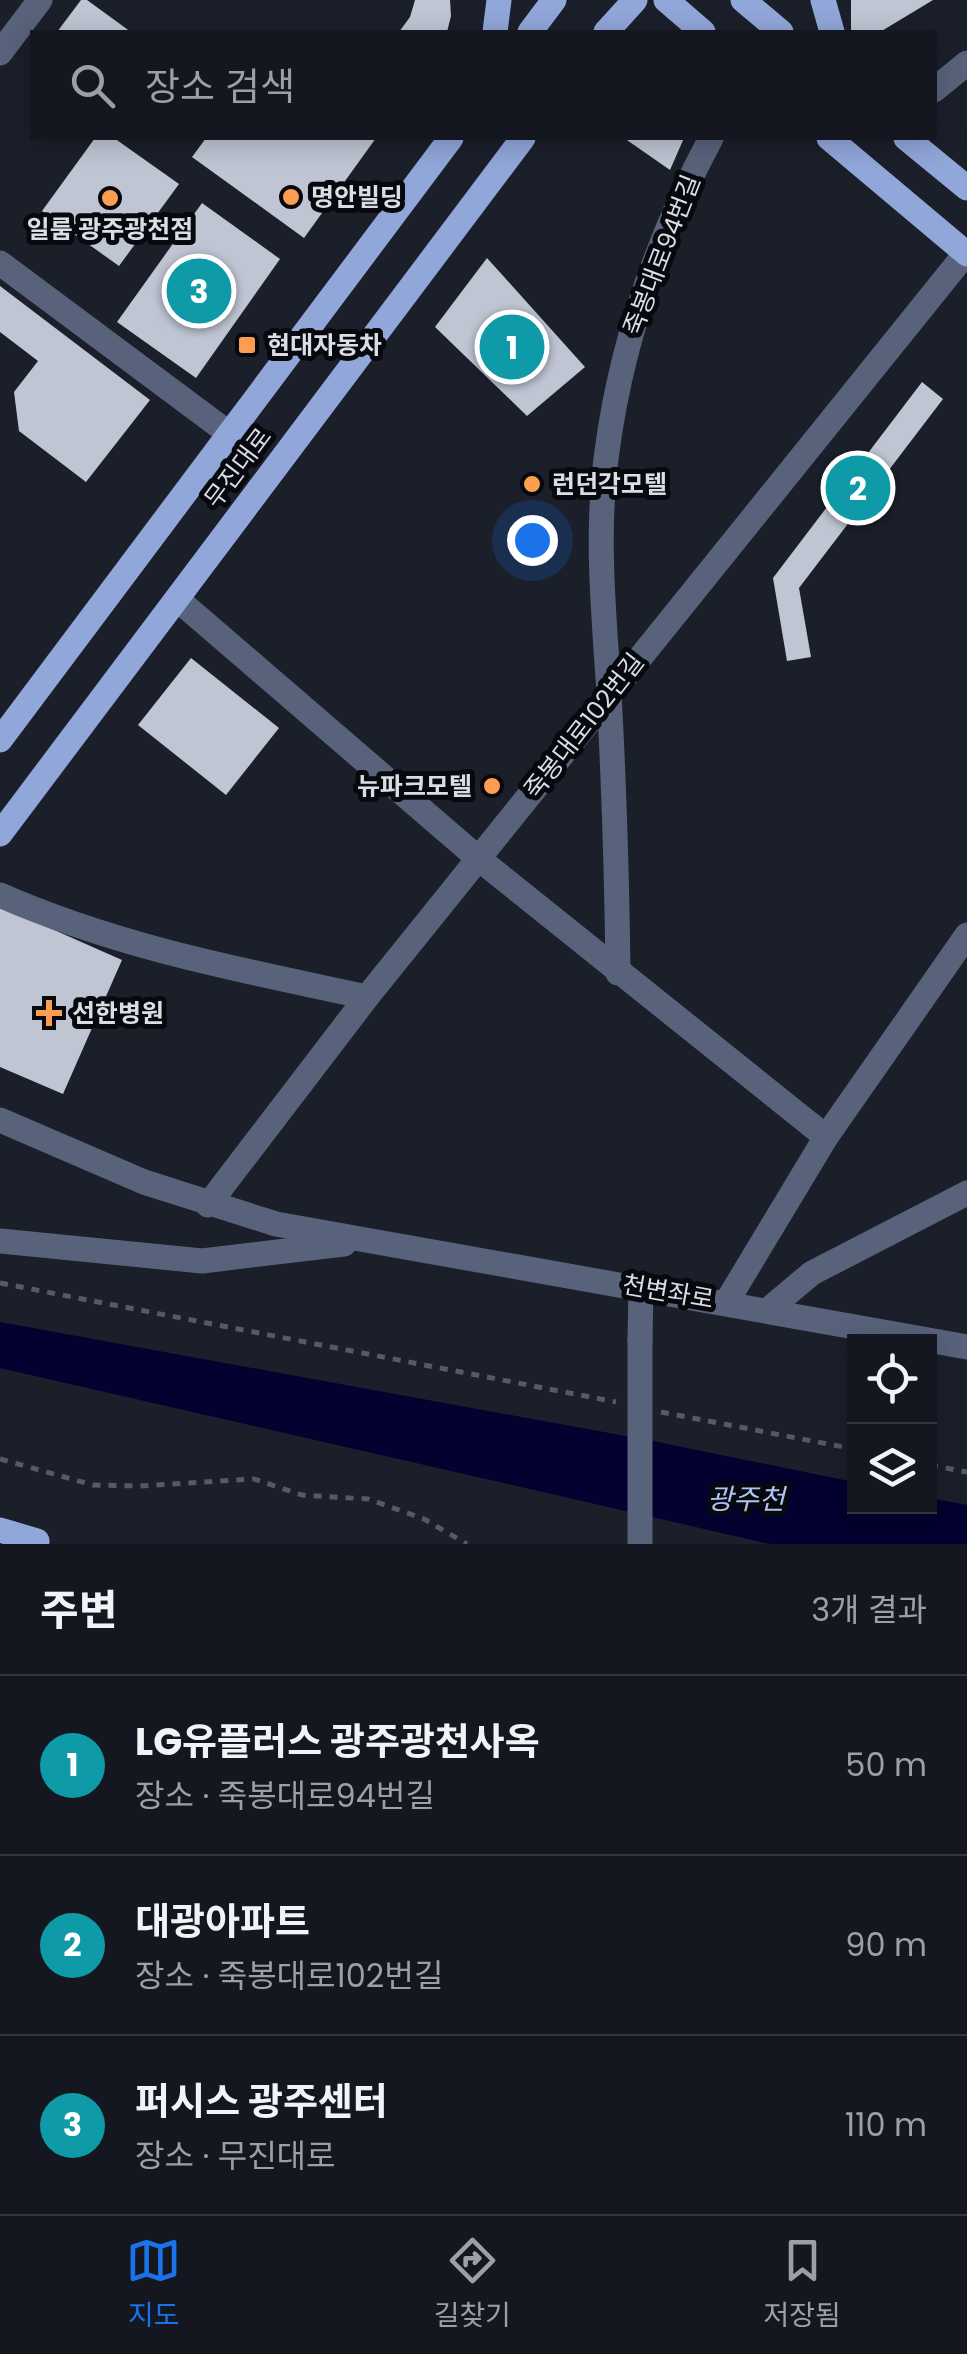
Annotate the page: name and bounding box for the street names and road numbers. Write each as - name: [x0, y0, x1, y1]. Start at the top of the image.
- street label: 죽봉대로94번길: [615, 170, 709, 340]
- street label: 무진대로: [196, 421, 280, 515]
- street label: 죽봉대로102번길: [516, 646, 652, 806]
- street label: 천변좌로: [620, 1267, 716, 1317]

